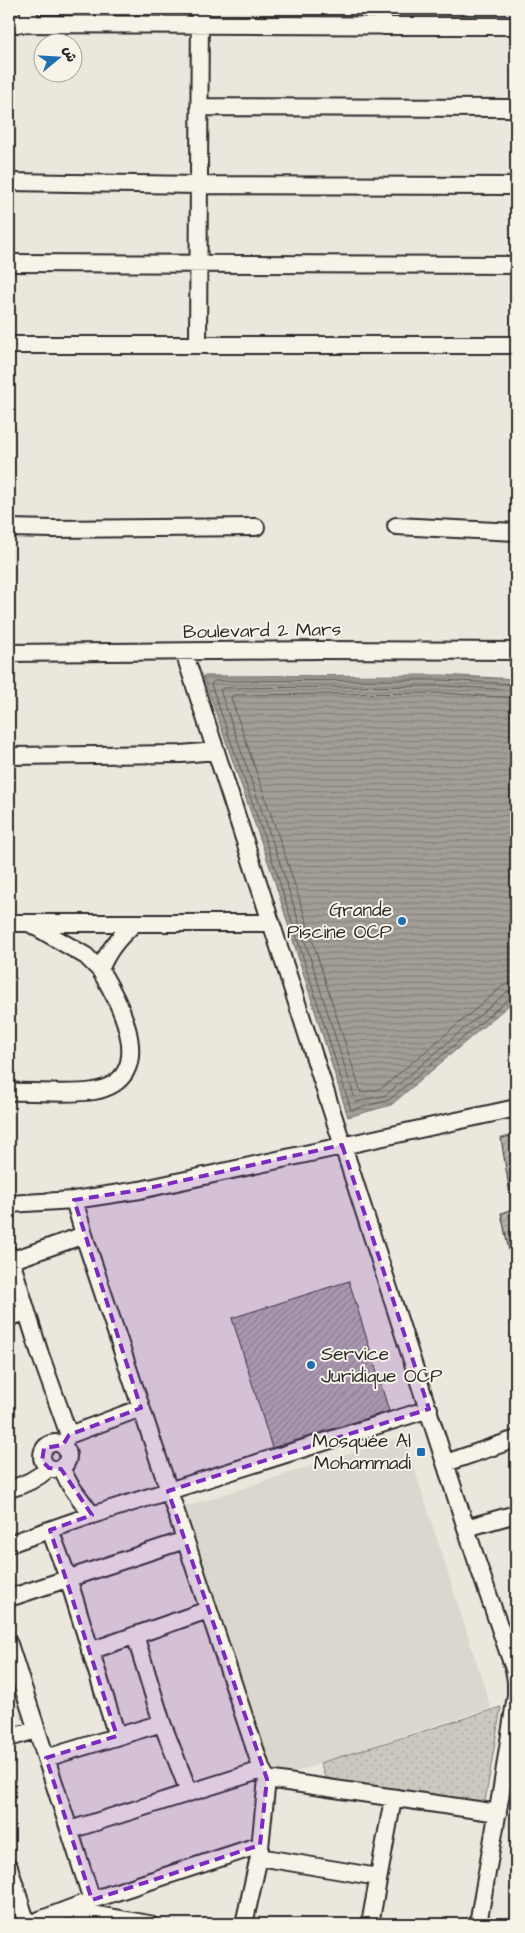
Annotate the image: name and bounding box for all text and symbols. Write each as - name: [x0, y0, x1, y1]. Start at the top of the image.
- north arrow: [32, 32, 82, 82]
- text: ش: [58, 44, 81, 65]
- street label: Boulevard 2 Mars: [183, 616, 341, 646]
- place label: Grande Piscine OCP: [287, 897, 392, 946]
- marker: Grande Piscine OCP: [396, 915, 408, 927]
- place label: Service Juridique OCP: [321, 1341, 442, 1390]
- marker: Service Juridique OCP: [305, 1359, 317, 1371]
- place label: Mosquée Al Mohammadi: [312, 1428, 411, 1477]
- marker: Mosquée Al Mohammadi: [415, 1446, 427, 1458]

